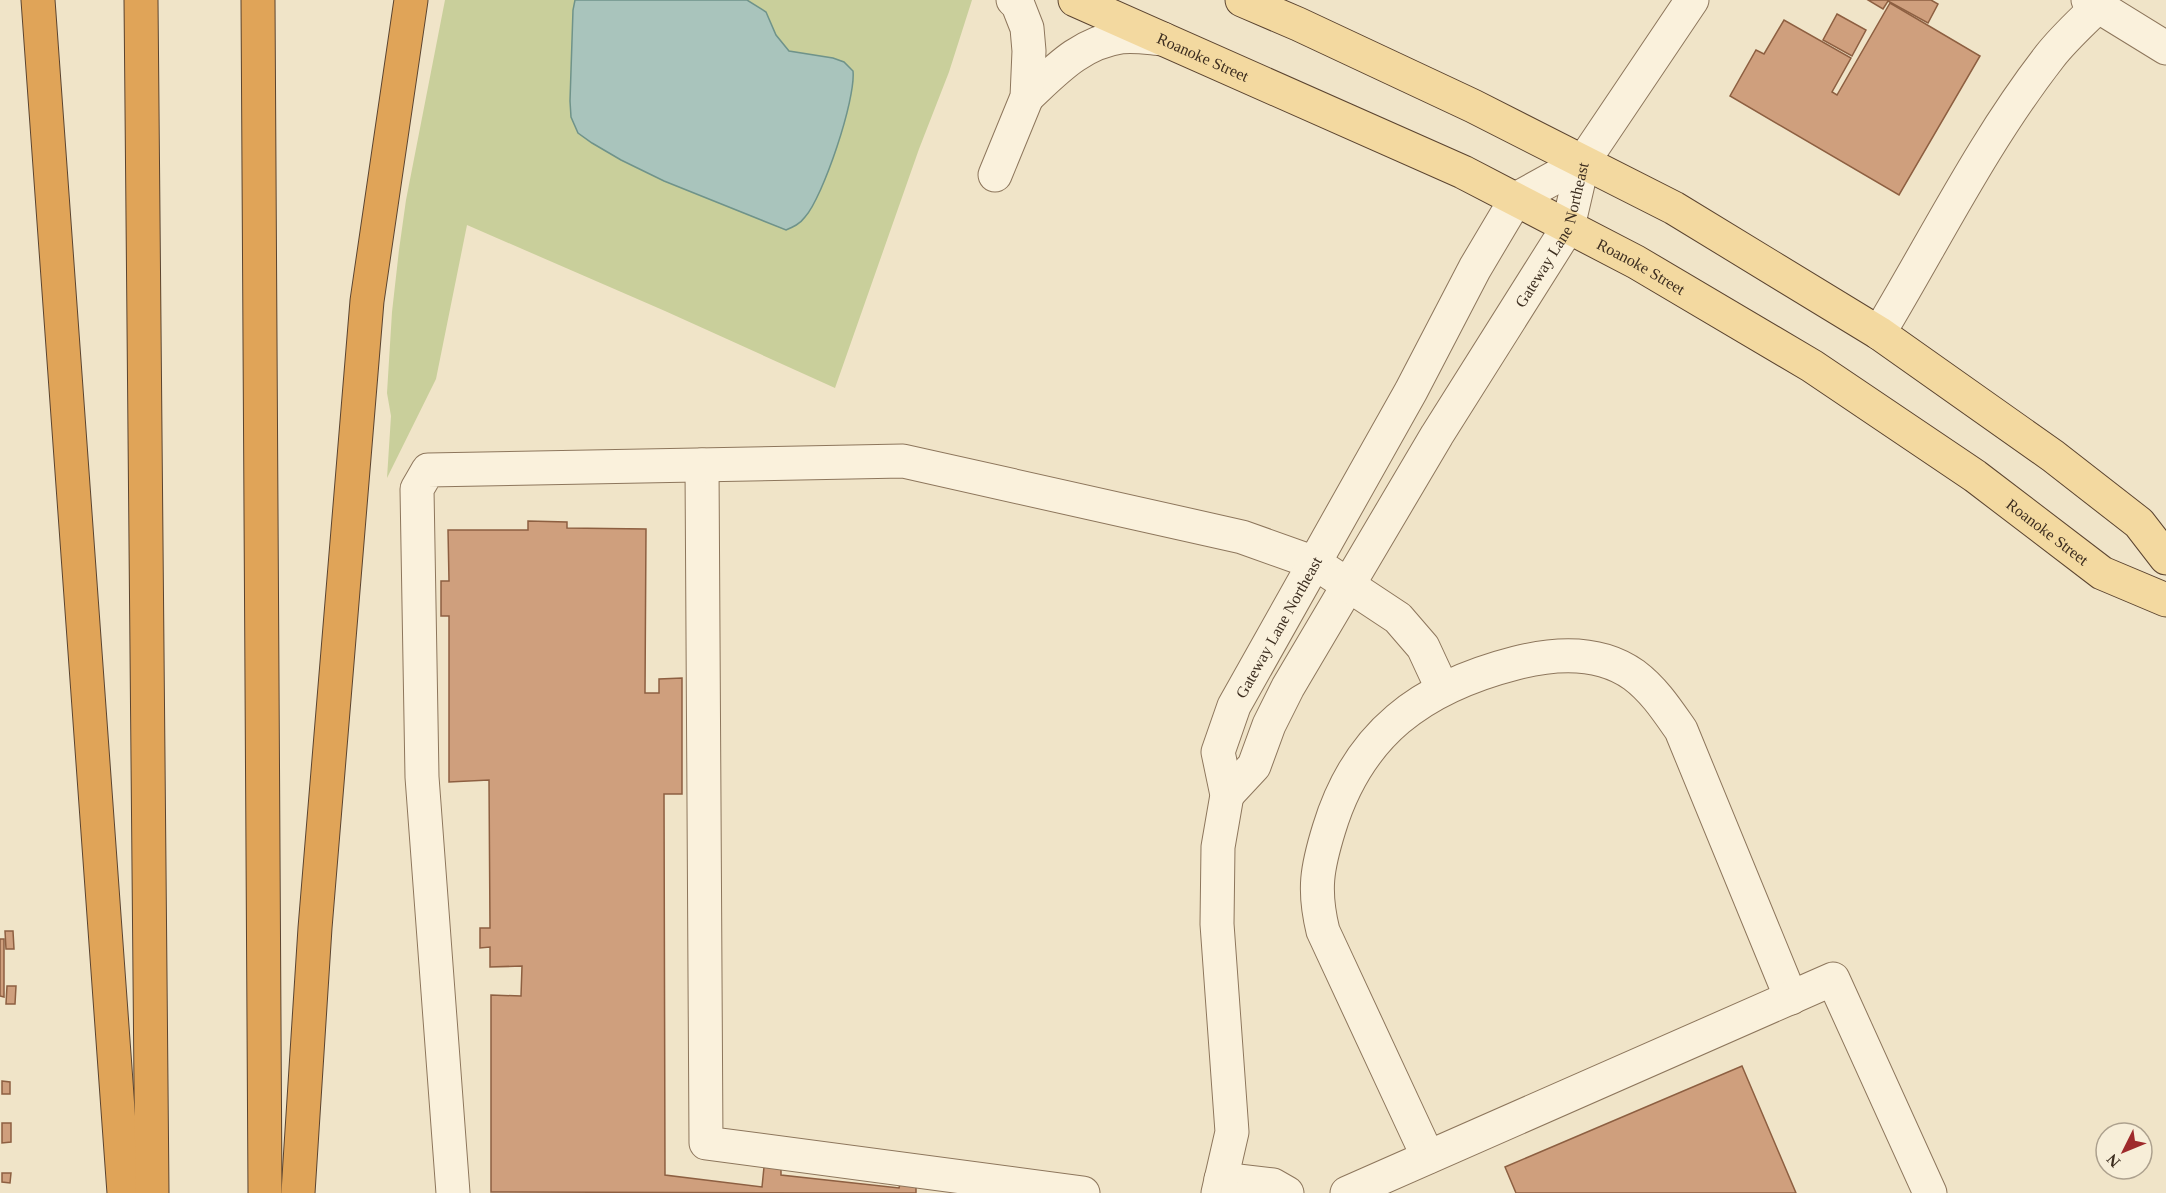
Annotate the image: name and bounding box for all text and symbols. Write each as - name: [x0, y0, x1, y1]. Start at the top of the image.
- street label: Roanoke Street: [1154, 30, 1252, 85]
- street label: Gateway Lane Northeast: [1512, 160, 1592, 310]
- street label: Roanoke Street: [1594, 235, 1688, 298]
- street label: Roanoke Street: [2003, 495, 2092, 569]
- street label: Gateway Lane Northeast: [1232, 553, 1325, 701]
- north arrow: [2094, 1121, 2154, 1181]
- text: N: [2103, 1151, 2124, 1171]

